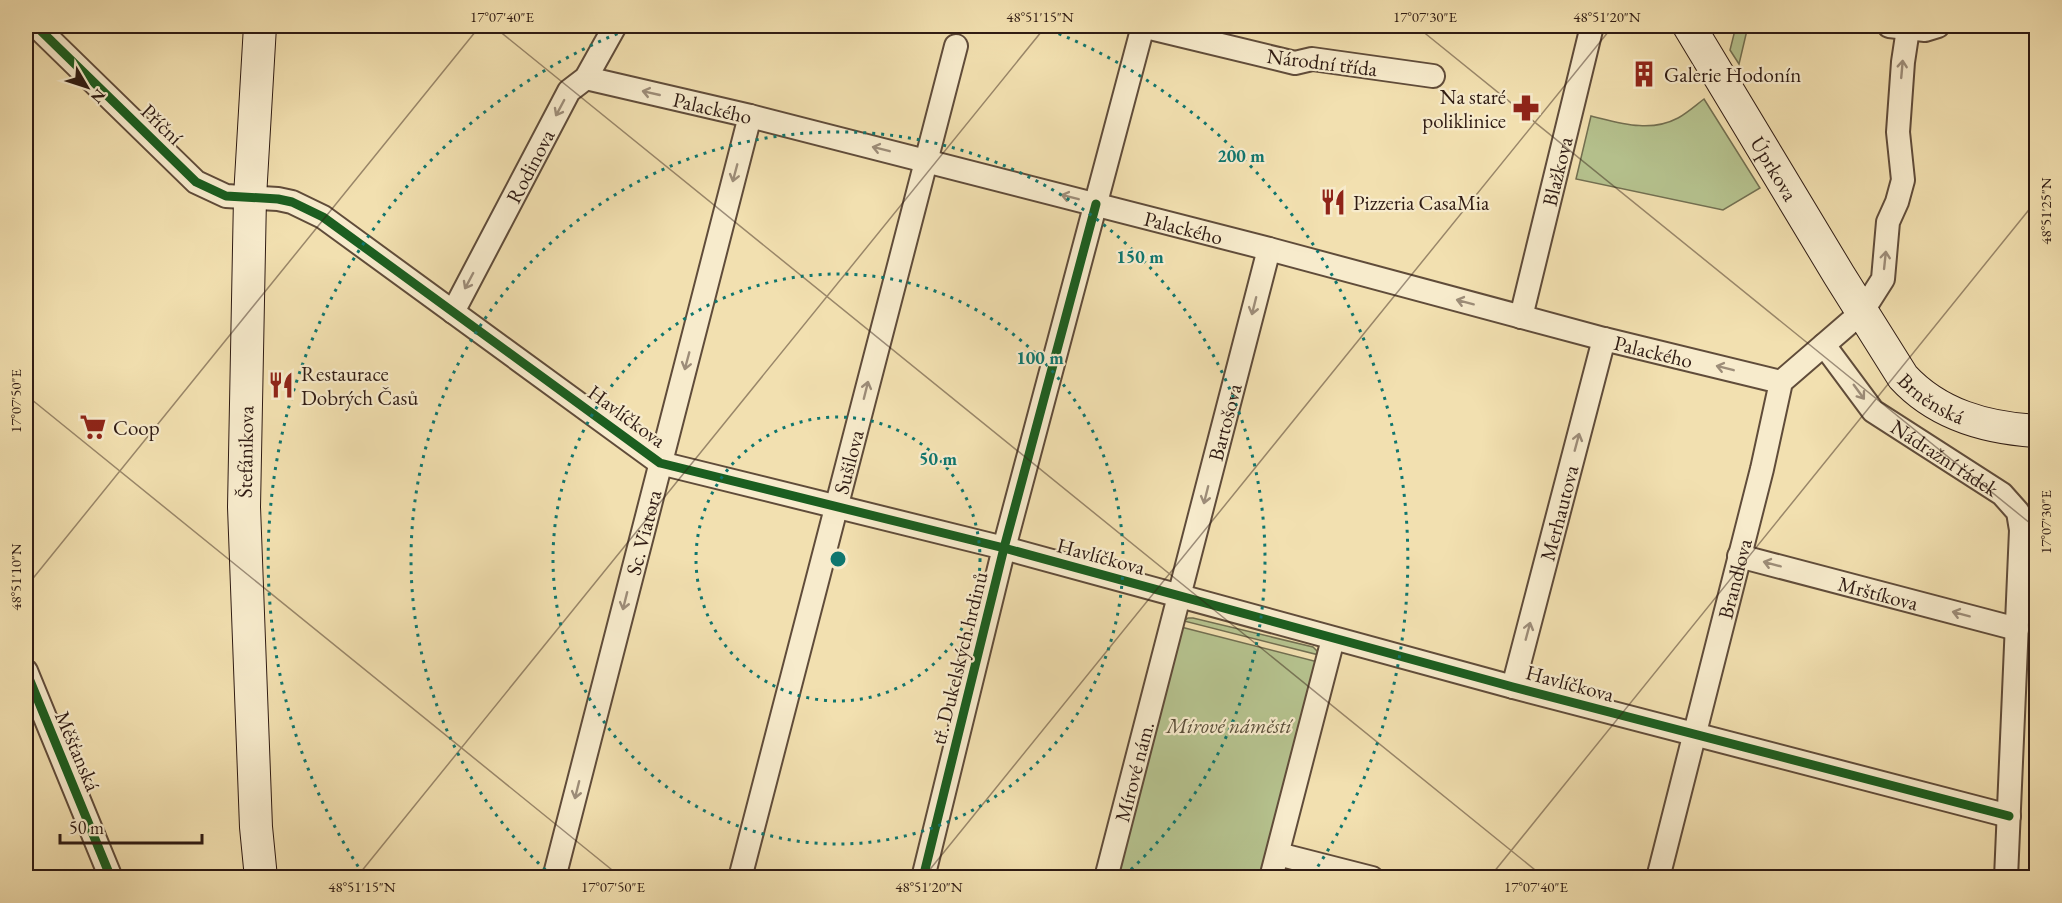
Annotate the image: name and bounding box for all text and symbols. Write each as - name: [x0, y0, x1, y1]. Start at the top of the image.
- text: 17°07'40"E: [470, 7, 535, 26]
- text: 48°51'15"N: [1006, 7, 1074, 26]
- text: 17°07'30"E: [1393, 7, 1458, 26]
- text: 48°51'20"N: [1573, 7, 1641, 26]
- street label: Národní třída: [1265, 42, 1379, 82]
- north arrow: [57, 57, 117, 117]
- building icon: Galerie Hodonín: [1629, 59, 1659, 89]
- one-way arrow: [1897, 59, 1908, 79]
- place label: Galerie Hodonín: [1664, 61, 1801, 88]
- place label: Na staré poliklinice: [1422, 83, 1506, 134]
- text: N: [86, 84, 111, 108]
- street label: Palackého: [671, 85, 755, 130]
- one-way arrow: [641, 87, 661, 98]
- pharmacy icon: Na staré poliklinice: [1511, 93, 1541, 123]
- street label: Příční: [135, 98, 189, 151]
- one-way arrow: [554, 99, 566, 117]
- street label: Rodinova: [499, 124, 560, 207]
- street label: Úprkova: [1745, 131, 1805, 206]
- street label: Blažkova: [1535, 133, 1578, 209]
- one-way arrow: [872, 143, 891, 155]
- text: 200 m: [1217, 144, 1265, 167]
- one-way arrow: [729, 163, 741, 182]
- text: 48°51'25"N: [2036, 177, 2055, 245]
- restaurant icon: Pizzeria CasaMia: [1318, 187, 1348, 217]
- place label: Pizzeria CasaMia: [1353, 189, 1490, 216]
- one-way arrow: [1061, 191, 1080, 203]
- street label: Palackého: [1141, 204, 1226, 250]
- text: 150 m: [1116, 245, 1164, 268]
- one-way arrow: [1880, 251, 1891, 271]
- one-way arrow: [463, 272, 475, 290]
- one-way arrow: [1248, 296, 1260, 315]
- one-way arrow: [1456, 296, 1475, 307]
- street label: Palackého: [1611, 328, 1696, 374]
- text: 100 m: [1016, 346, 1064, 369]
- one-way arrow: [680, 352, 692, 371]
- place label: Restaurace Dobrých Časů: [301, 360, 418, 411]
- one-way arrow: [1715, 362, 1734, 374]
- street label: Brněnská: [1892, 367, 1969, 430]
- text: 17°07'50"E: [6, 368, 25, 433]
- restaurant icon: Restaurace Dobrých Časů: [266, 370, 296, 400]
- street label: Havlíčkova: [583, 379, 672, 454]
- street label: Bartošova: [1201, 380, 1247, 464]
- one-way arrow: [860, 381, 872, 400]
- one-way arrow: [1852, 383, 1865, 399]
- street label: Štefánikova: [231, 405, 259, 498]
- supermarket icon: Coop: [78, 412, 108, 442]
- street label: Nádražní řádek: [1886, 413, 2005, 503]
- place label: Coop: [113, 414, 160, 441]
- street label: Sušilova: [827, 426, 869, 497]
- one-way arrow: [1572, 433, 1583, 452]
- text: 50 m: [919, 447, 957, 470]
- street label: Merhautova: [1533, 461, 1584, 564]
- one-way arrow: [1200, 485, 1212, 504]
- street label: Sc. Viatora: [619, 486, 667, 578]
- text: 17°07'30"E: [2036, 489, 2055, 554]
- street label: Havlíčkova: [1054, 531, 1149, 581]
- street label: Brandlova: [1711, 535, 1757, 622]
- text: 48°51'10"N: [6, 543, 25, 611]
- centre of rings: [828, 549, 848, 569]
- one-way arrow: [1763, 558, 1782, 570]
- street label: tř. Dukelských hrdinů: [924, 569, 994, 747]
- street label: Mrštíkova: [1835, 569, 1922, 616]
- one-way arrow: [619, 591, 631, 610]
- one-way arrow: [1951, 608, 1970, 619]
- one-way arrow: [1523, 621, 1534, 640]
- street label: Havlíčkova: [1523, 658, 1618, 708]
- street label: Měšťanská: [49, 707, 107, 796]
- park label: Mírové náměstí: [1164, 712, 1294, 739]
- street label: Mírové nám.: [1108, 718, 1160, 825]
- one-way arrow: [570, 780, 582, 799]
- scale bar: [60, 807, 202, 845]
- text: 50 m: [69, 816, 104, 839]
- text: 48°51'15"N: [328, 877, 396, 896]
- text: 17°07'50"E: [581, 877, 646, 896]
- text: 48°51'20"N: [895, 877, 963, 896]
- text: 17°07'40"E: [1504, 877, 1569, 896]

